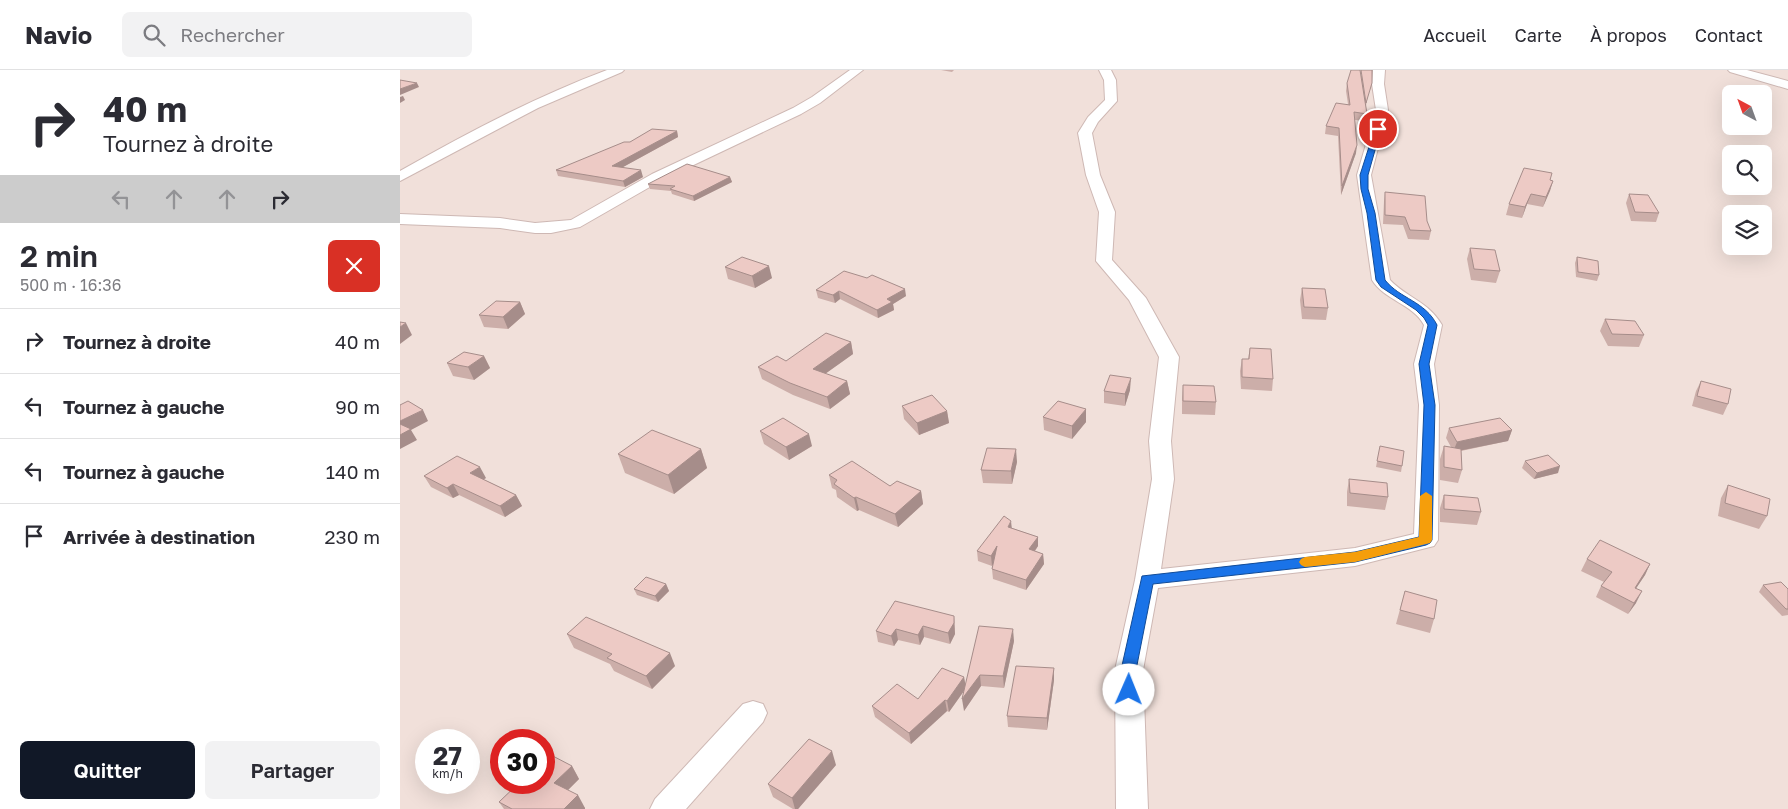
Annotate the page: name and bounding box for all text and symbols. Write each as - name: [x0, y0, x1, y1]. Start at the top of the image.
- search box: [122, 12, 472, 57]
- text: Navio: [25, 20, 92, 49]
- icon: search: [140, 21, 168, 49]
- text: Rechercher: [180, 23, 285, 46]
- text: Accueil: [1423, 24, 1487, 46]
- text: Carte: [1515, 24, 1562, 46]
- text: À propos: [1590, 24, 1667, 46]
- text: Contact: [1695, 24, 1763, 46]
- north arrow: [1722, 85, 1772, 135]
- map controls: [1722, 85, 1772, 255]
- text: 40 m: [103, 88, 187, 130]
- icon: right: [20, 90, 85, 155]
- pin: [1357, 108, 1399, 150]
- icon: arrive: [1364, 115, 1392, 143]
- text: Tournez à droite: [103, 130, 273, 157]
- button: search: [1722, 145, 1772, 195]
- icon: left: [107, 185, 135, 213]
- icon: ahead: [160, 185, 188, 213]
- icon: ahead: [213, 185, 241, 213]
- icon: right: [266, 185, 294, 213]
- button: layers: [1722, 205, 1772, 255]
- text: 2 min: [20, 238, 98, 274]
- button: close: [328, 240, 380, 292]
- text: 500 m · 16:36: [20, 275, 121, 295]
- icon: right: [20, 327, 48, 355]
- text: Tournez à droite: [63, 330, 211, 353]
- text: 40 m: [335, 330, 380, 353]
- icon: left: [20, 392, 48, 420]
- text: Tournez à gauche: [63, 395, 224, 418]
- text: 90 m: [335, 395, 380, 418]
- icon: left: [20, 457, 48, 485]
- text: Tournez à gauche: [63, 460, 224, 483]
- text: 140 m: [326, 460, 380, 483]
- icon: arrive: [20, 522, 48, 550]
- text: Arrivée à destination: [63, 525, 255, 548]
- text: 230 m: [325, 525, 380, 548]
- position arrow: [1102, 663, 1154, 715]
- speed limit sign: 30: [490, 729, 555, 794]
- text: 27: [433, 740, 462, 771]
- button: Quitter: [20, 741, 195, 799]
- button: Partager: [205, 741, 380, 799]
- text: km/h: [432, 766, 463, 781]

